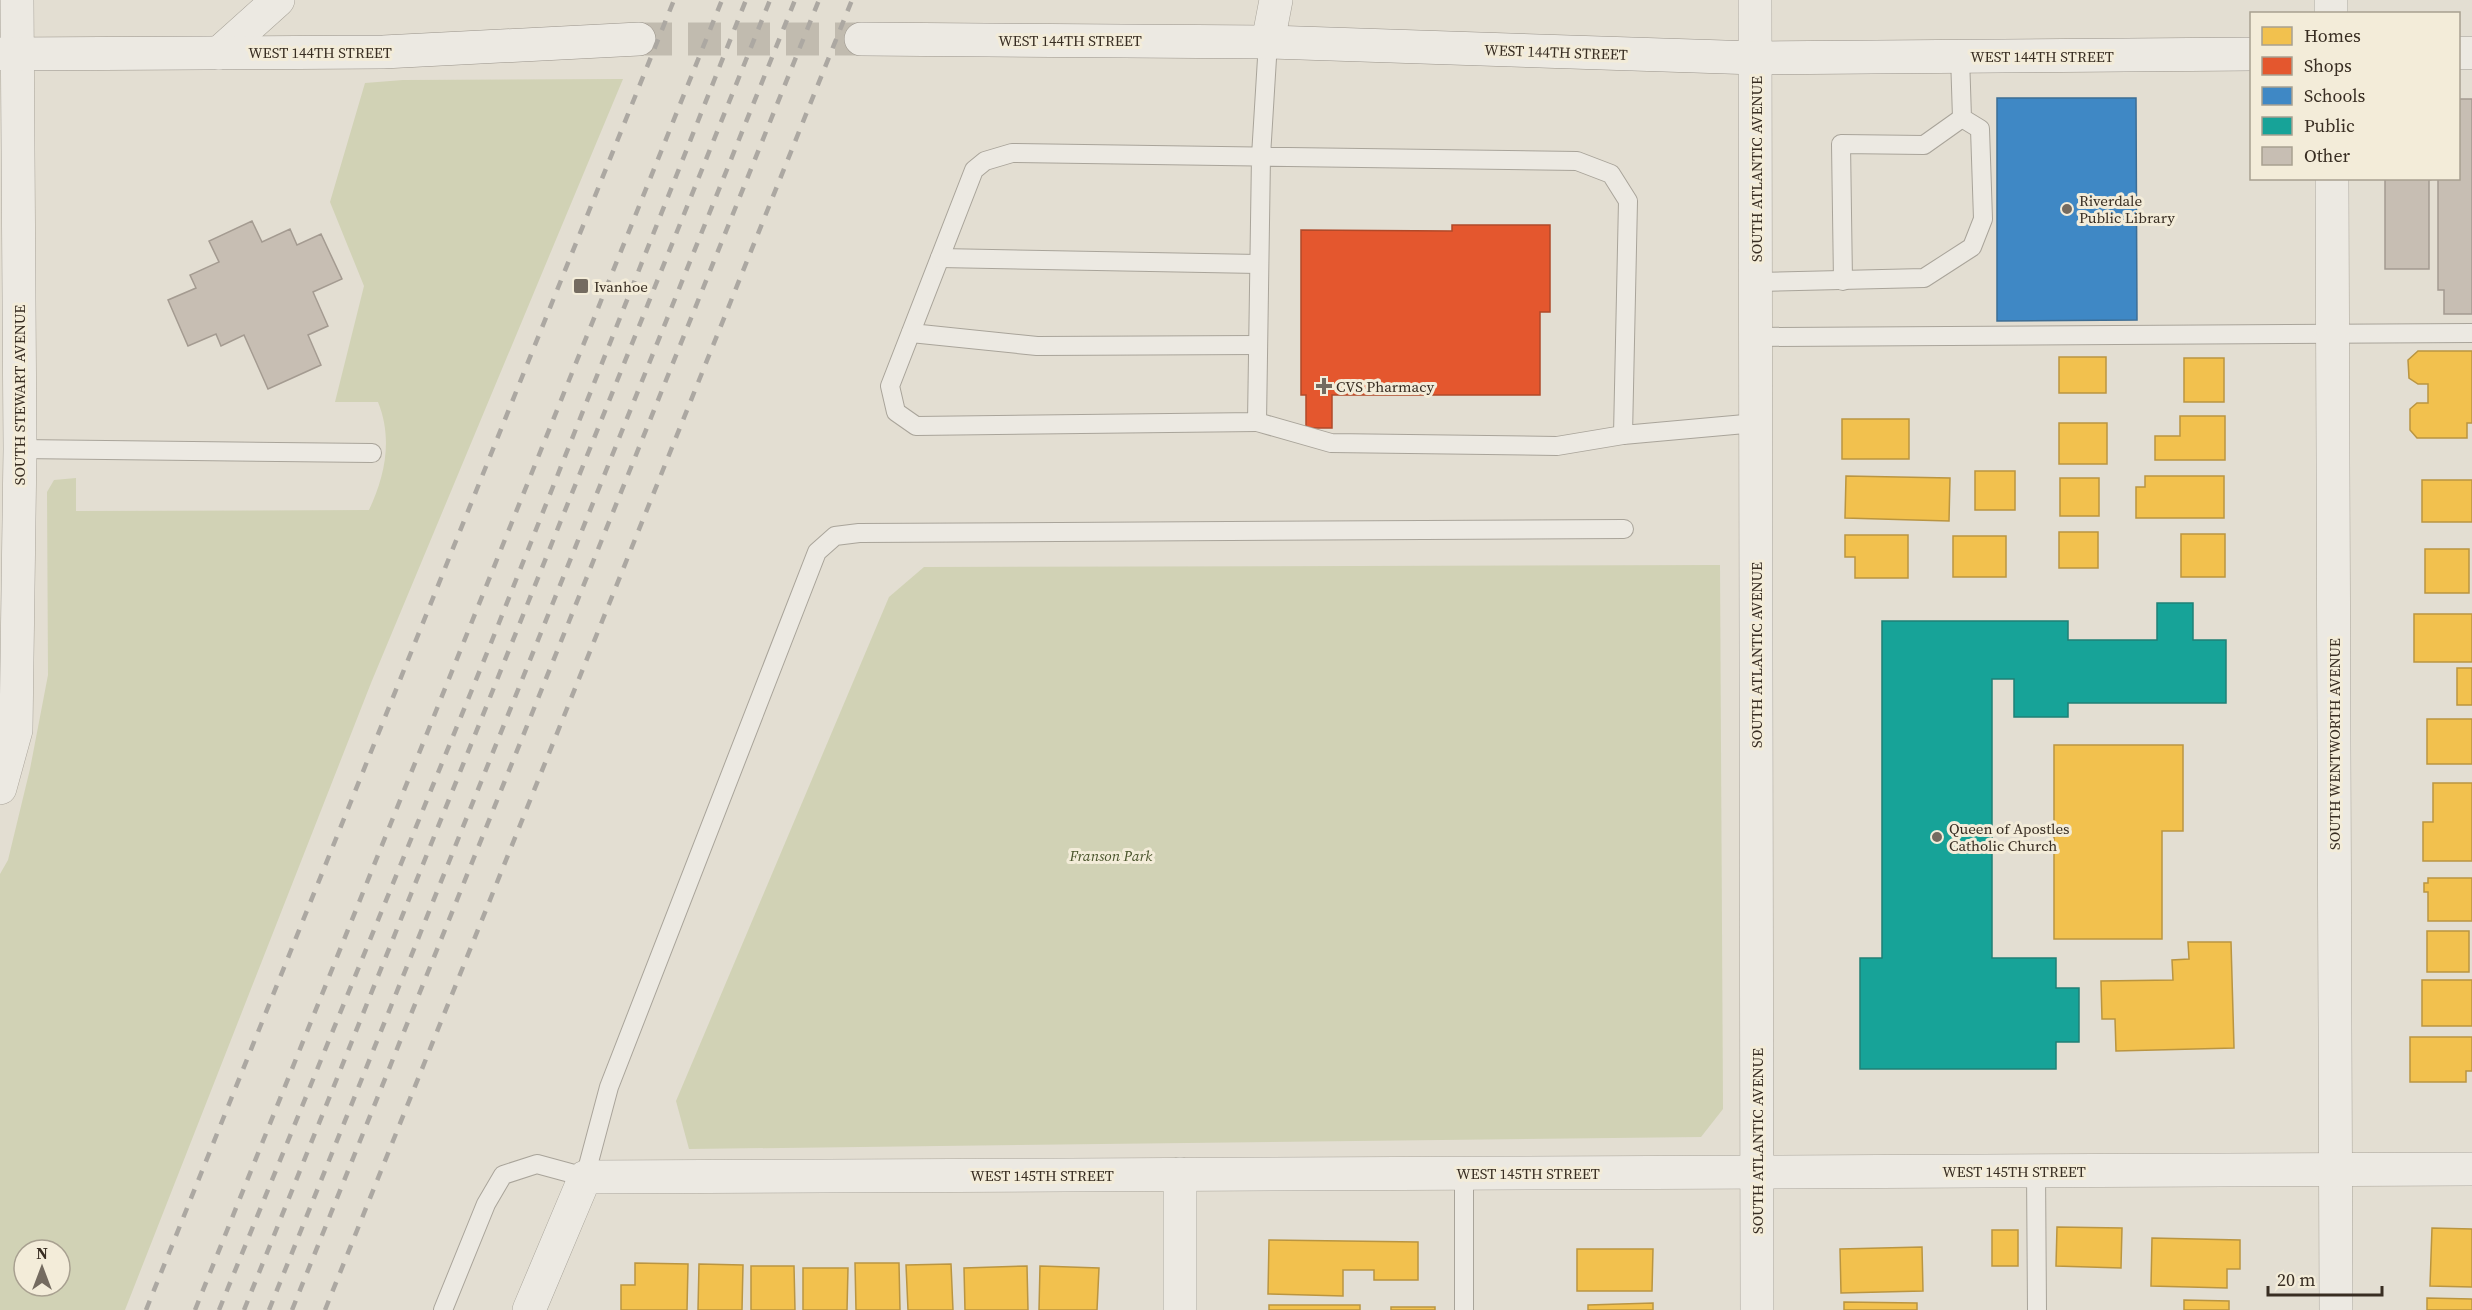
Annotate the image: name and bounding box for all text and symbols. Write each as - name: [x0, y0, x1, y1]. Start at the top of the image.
- legend: [2250, 12, 2460, 180]
- text: Homes: [2304, 23, 2361, 48]
- street label: WEST 144TH STREET: [998, 30, 1142, 51]
- street label: WEST 144TH STREET: [1484, 39, 1628, 65]
- street label: WEST 144TH STREET: [248, 42, 392, 63]
- street label: WEST 144TH STREET: [1970, 46, 2114, 67]
- text: Shops: [2304, 53, 2352, 78]
- street label: SOUTH ATLANTIC AVENUE: [1746, 76, 1767, 262]
- text: Schools: [2304, 83, 2366, 108]
- text: Public: [2304, 113, 2355, 138]
- text: Other: [2304, 143, 2351, 168]
- place label: Riverdale Public Library: [2079, 190, 2175, 228]
- marker: Riverdale Public Library: [2060, 202, 2074, 216]
- place label: Ivanhoe: [594, 276, 648, 297]
- marker: Ivanhoe: [572, 277, 590, 295]
- street label: SOUTH STEWART AVENUE: [9, 305, 30, 485]
- place label: CVS Pharmacy: [1336, 376, 1435, 397]
- marker: CVS Pharmacy: [1317, 379, 1331, 393]
- street label: SOUTH ATLANTIC AVENUE: [1746, 562, 1767, 748]
- street label: SOUTH WENTWORTH AVENUE: [2324, 638, 2345, 850]
- place label: Queen of Apostles Catholic Church: [1949, 818, 2070, 856]
- marker: Queen of Apostles Catholic Church: [1930, 830, 1944, 844]
- park label: Franson Park: [1069, 845, 1153, 866]
- street label: SOUTH ATLANTIC AVENUE: [1747, 1048, 1768, 1234]
- street label: WEST 145TH STREET: [1942, 1161, 2086, 1182]
- street label: WEST 145TH STREET: [1456, 1163, 1600, 1184]
- street label: WEST 145TH STREET: [970, 1165, 1114, 1186]
- north arrow: [12, 1238, 72, 1298]
- text: N: [36, 1242, 48, 1264]
- scale bar: [2268, 1259, 2382, 1297]
- text: 20 m: [2277, 1267, 2315, 1292]

